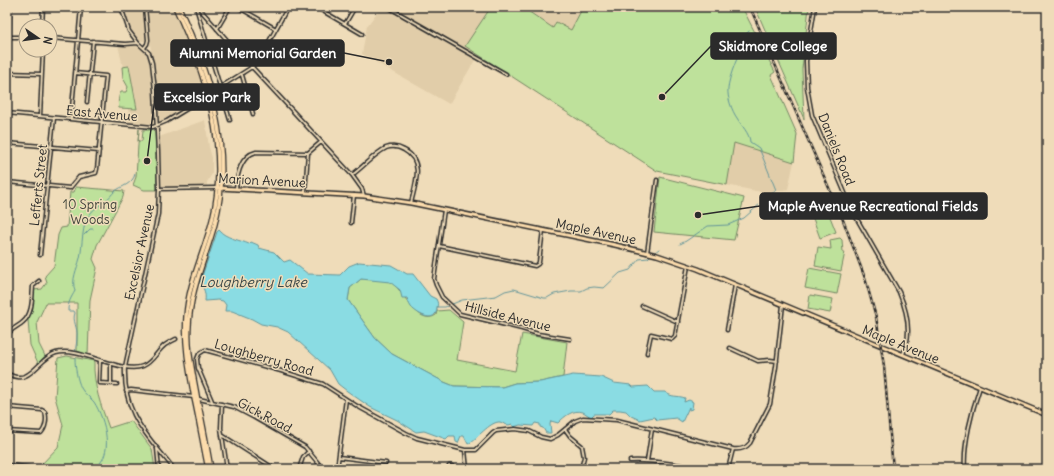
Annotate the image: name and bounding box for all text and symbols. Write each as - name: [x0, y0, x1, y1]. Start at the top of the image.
- north arrow: [18, 18, 58, 58]
- callout: Skidmore College: [711, 33, 836, 59]
- text: N: [40, 35, 55, 46]
- text: Skidmore College: [719, 37, 828, 55]
- callout: Alumni Memorial Garden: [171, 40, 344, 66]
- text: Alumni Memorial Garden: [180, 44, 336, 62]
- callout: Excelsior Park: [155, 84, 259, 110]
- text: Excelsior Park: [163, 88, 251, 106]
- street label: East Avenue: [65, 102, 138, 125]
- street label: Daniels Road: [814, 111, 859, 188]
- street label: Lefferts Street: [26, 143, 51, 227]
- street label: Marion Avenue: [218, 170, 306, 191]
- callout: Maple Avenue Recreational Fields: [760, 193, 987, 219]
- park label: 10 Spring Woods: [63, 196, 117, 228]
- text: Maple Avenue Recreational Fields: [768, 197, 979, 215]
- street label: Excelsior Avenue: [121, 202, 158, 302]
- street label: Maple Avenue: [554, 215, 638, 248]
- water label: Loughberry Lake: [199, 273, 308, 291]
- street label: Hillside Avenue: [463, 298, 553, 335]
- street label: Maple Avenue: [860, 321, 942, 368]
- street label: Loughberry Road: [212, 335, 316, 380]
- street label: Gick Road: [235, 394, 295, 437]

